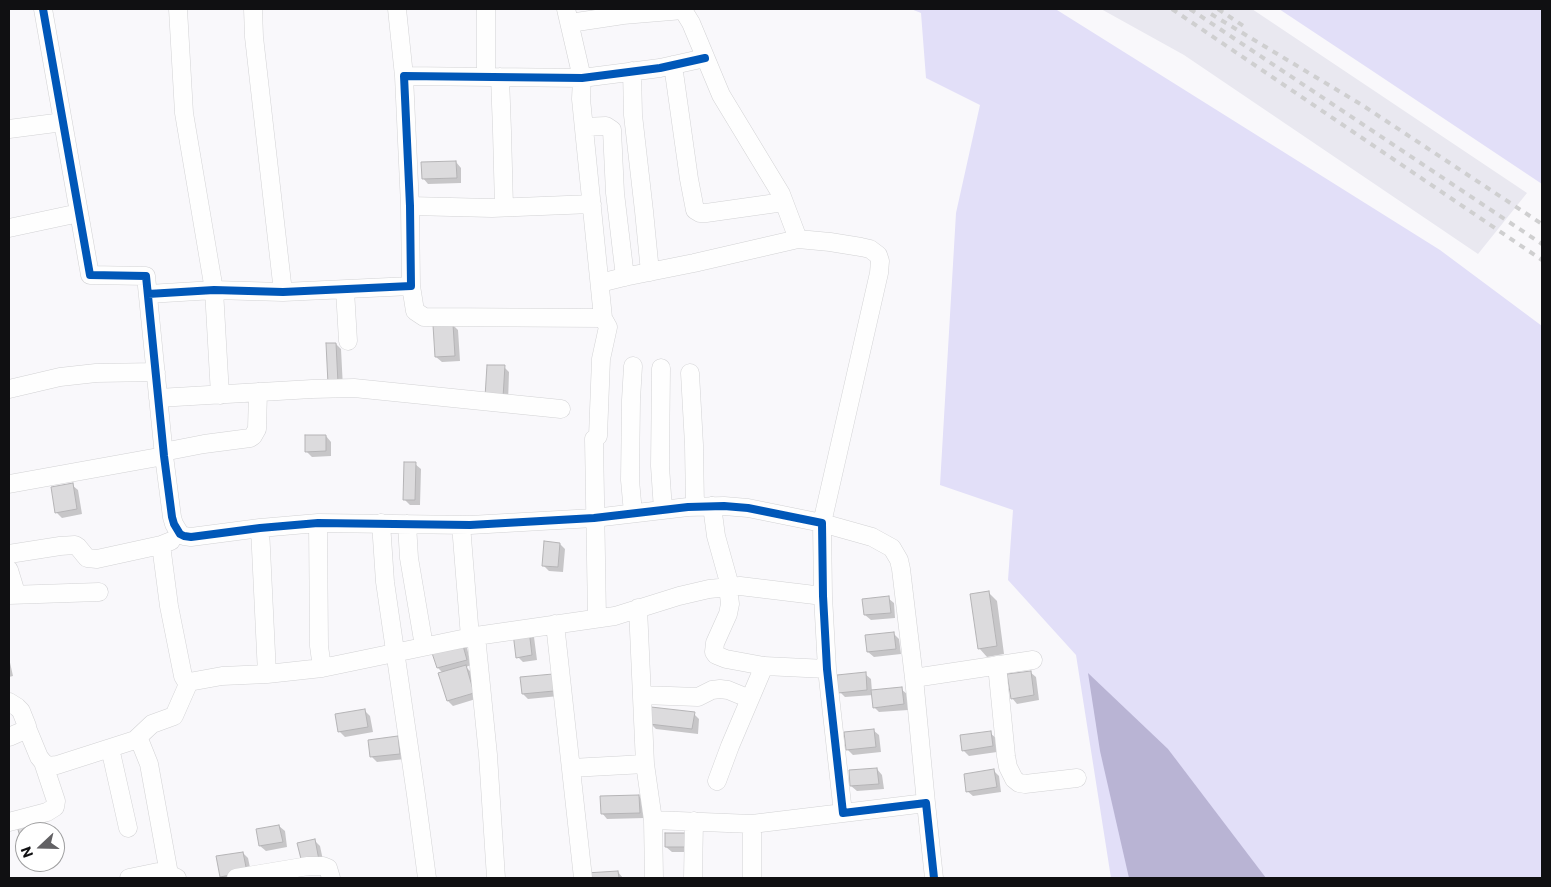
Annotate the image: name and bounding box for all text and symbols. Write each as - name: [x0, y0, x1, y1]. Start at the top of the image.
- north arrow: [15, 822, 65, 872]
- text: N: [17, 844, 36, 860]

